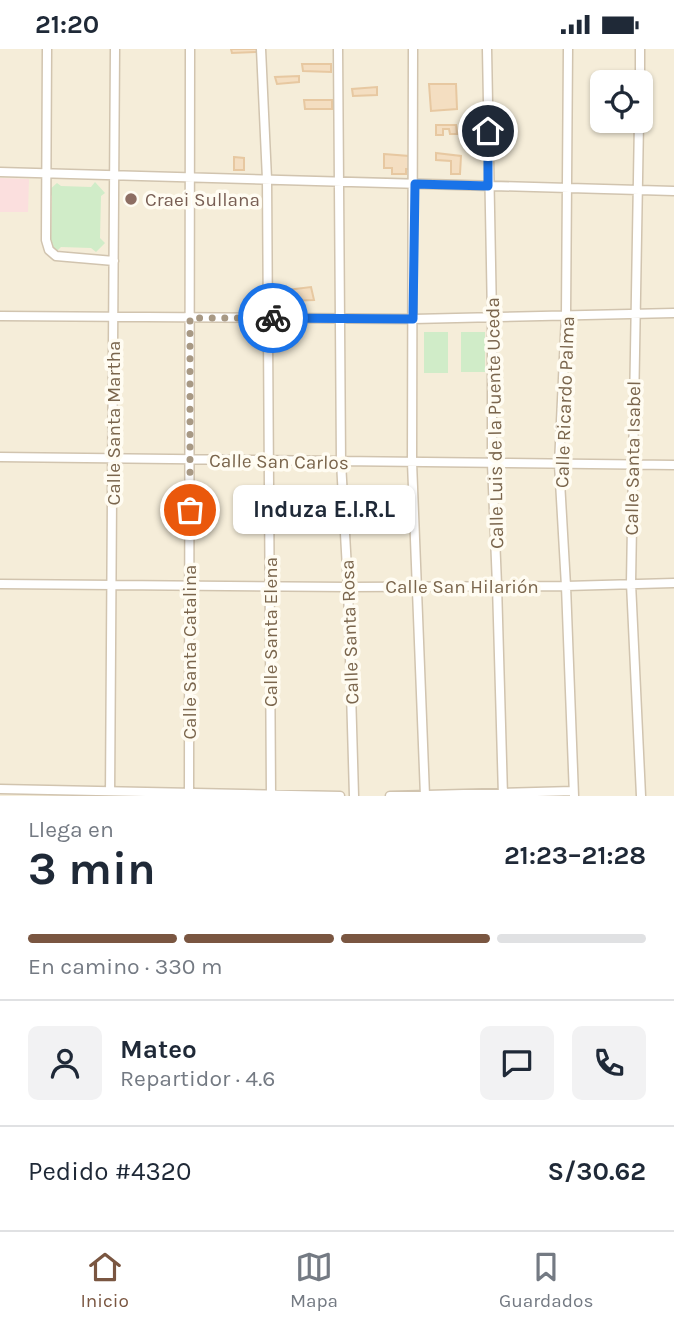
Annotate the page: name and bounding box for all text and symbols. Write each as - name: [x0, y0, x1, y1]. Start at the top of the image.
- text: 21:20: [35, 9, 99, 40]
- map controls: [590, 70, 653, 133]
- button: locate: [590, 70, 653, 133]
- pin: [458, 101, 518, 161]
- icon: home: [469, 112, 507, 150]
- place label: Craei Sullana: [145, 189, 260, 211]
- marker: Craei Sullana: [123, 191, 139, 207]
- courier: [238, 283, 308, 353]
- street label: Calle Luis de la Puente Uceda: [482, 297, 508, 549]
- icon: bike: [254, 299, 292, 337]
- street label: Calle Ricardo Palma: [551, 316, 579, 488]
- street label: Calle Santa Martha: [103, 340, 125, 506]
- street label: Calle Santa Isabel: [621, 381, 645, 536]
- street label: Calle San Carlos: [209, 450, 349, 474]
- pin: [160, 480, 220, 540]
- callout: Induza E.I.R.L: [232, 485, 414, 535]
- icon: bag: [171, 491, 209, 529]
- text: Induza E.I.R.L: [253, 496, 395, 523]
- street label: Calle Santa Elena: [260, 557, 282, 707]
- street label: Calle Santa Rosa: [336, 559, 364, 705]
- street label: Calle Santa Catalina: [179, 564, 201, 740]
- street label: Calle San Hilarión: [385, 576, 539, 598]
- text: Llega en: [28, 816, 114, 843]
- text: 21:23–21:28: [504, 840, 646, 871]
- text: 3 min: [28, 842, 156, 896]
- text: En camino · 330 m: [28, 953, 222, 980]
- button: person: [28, 1026, 102, 1100]
- button: chat: [480, 1026, 554, 1100]
- button: phone: [572, 1026, 646, 1100]
- text: Mateo: [120, 1034, 197, 1065]
- text: Repartidor · 4.6: [120, 1065, 275, 1092]
- text: Pedido #4320: [28, 1156, 191, 1187]
- text: S/30.62: [547, 1156, 646, 1187]
- tab: Inicio: [81, 1248, 129, 1312]
- tab: Mapa: [290, 1248, 338, 1312]
- tab: Guardados: [499, 1248, 593, 1312]

